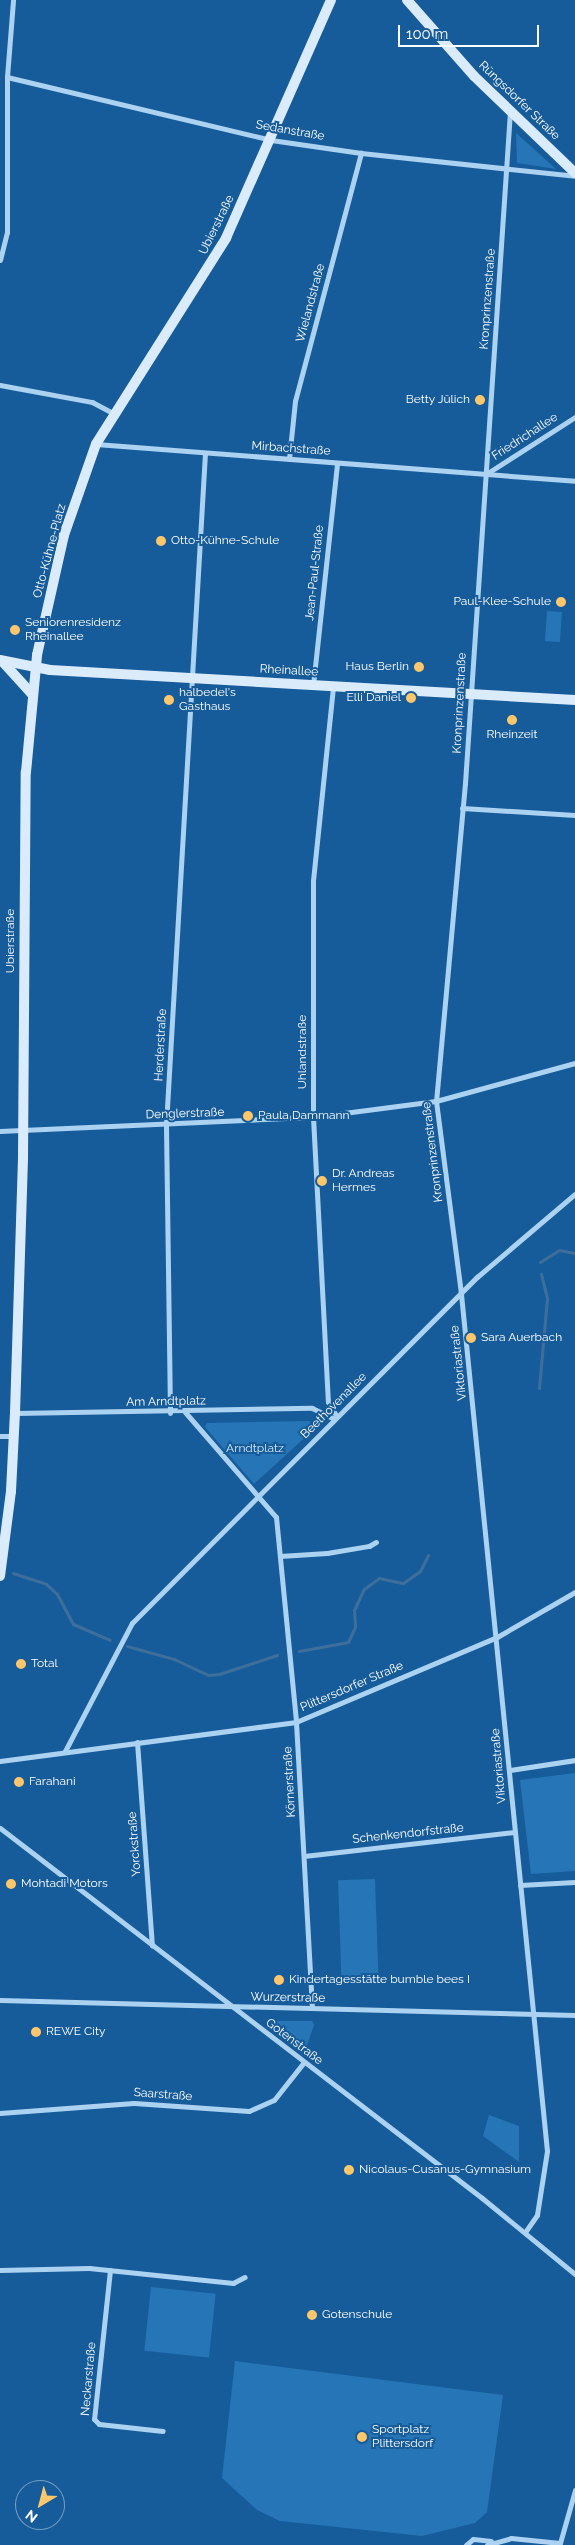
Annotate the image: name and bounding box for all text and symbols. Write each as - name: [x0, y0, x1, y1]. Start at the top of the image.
- scale bar: [400, 15, 541, 47]
- text: 100 m: [406, 25, 448, 43]
- street label: Rüngsdorfer Straße: [475, 58, 563, 144]
- street label: Sedanstraße: [255, 118, 325, 144]
- street label: Ubierstraße: [196, 193, 238, 257]
- street label: Kronprinzenstraße: [477, 248, 499, 350]
- street label: Wielandstraße: [294, 262, 328, 344]
- place label: Betty Jülich: [405, 393, 470, 407]
- marker: Betty Jülich: [474, 394, 486, 406]
- street label: Friedrichallee: [489, 410, 561, 464]
- street label: Mirbachstraße: [251, 439, 331, 459]
- street label: Otto-Kühne-Platz: [30, 502, 70, 600]
- street label: Jean-Paul-Straße: [303, 524, 327, 622]
- place label: Otto-Kühne-Schule: [171, 534, 279, 548]
- marker: Otto-Kühne-Schule: [155, 535, 167, 547]
- place label: Paul-Klee-Schule: [453, 595, 551, 609]
- marker: Paul-Klee-Schule: [555, 596, 567, 608]
- place label: Seniorenresidenz Rheinallee: [25, 616, 121, 644]
- marker: Seniorenresidenz Rheinallee: [9, 624, 21, 636]
- street label: Kronprinzenstraße: [450, 652, 470, 754]
- place label: Haus Berlin: [346, 660, 409, 674]
- marker: Haus Berlin: [413, 661, 425, 673]
- street label: Rheinallee: [259, 662, 319, 680]
- place label: halbedel's Gasthaus: [179, 686, 236, 714]
- place label: Elli Daniel: [346, 691, 401, 705]
- marker: Elli Daniel: [405, 692, 417, 704]
- marker: halbedel's Gasthaus: [163, 694, 175, 706]
- marker: Rheinzeit: [506, 714, 518, 726]
- place label: Rheinzeit: [487, 728, 537, 742]
- street label: Ubierstraße: [4, 909, 18, 973]
- street label: Herderstraße: [152, 1008, 170, 1082]
- street label: Uhlandstraße: [296, 1015, 310, 1089]
- street label: Kronprinzenstraße: [420, 1101, 446, 1203]
- street label: Denglerstraße: [145, 1105, 225, 1123]
- place label: Paula Dammann: [258, 1109, 350, 1123]
- marker: Paula Dammann: [242, 1110, 254, 1122]
- place label: Dr. Andreas Hermes: [332, 1167, 395, 1195]
- marker: Dr. Andreas Hermes: [316, 1175, 328, 1187]
- street label: Viktoriastraße: [448, 1325, 470, 1401]
- place label: Sara Auerbach: [481, 1331, 562, 1345]
- marker: Sara Auerbach: [465, 1332, 477, 1344]
- street label: Beethovenallee: [298, 1370, 370, 1442]
- street label: Am Arndtplatz: [126, 1394, 206, 1410]
- park label: Arndtplatz: [226, 1442, 284, 1456]
- place label: Total: [31, 1657, 58, 1671]
- marker: Total: [15, 1658, 27, 1670]
- street label: Plittersdorfer Straße: [298, 1659, 406, 1715]
- street label: Viktoriastraße: [489, 1728, 509, 1804]
- street label: Körnerstraße: [281, 1746, 299, 1818]
- place label: Farahani: [29, 1775, 76, 1789]
- marker: Farahani: [13, 1776, 25, 1788]
- street label: Yorckstraße: [126, 1811, 144, 1877]
- street label: Schenkendorfstraße: [352, 1821, 464, 1847]
- place label: Mohtadi Motors: [21, 1877, 108, 1891]
- marker: Mohtadi Motors: [5, 1878, 17, 1890]
- place label: Kindertagesstätte bumble bees I: [289, 1973, 470, 1987]
- marker: Kindertagesstätte bumble bees I: [273, 1974, 285, 1986]
- street label: Wurzerstraße: [251, 1990, 325, 2006]
- street label: Gotenstraße: [263, 2016, 325, 2068]
- place label: REWE City: [46, 2025, 105, 2039]
- marker: REWE City: [30, 2026, 42, 2038]
- street label: Saarstraße: [133, 2086, 193, 2104]
- place label: Nicolaus-Cusanus-Gymnasium: [359, 2163, 531, 2177]
- marker: Nicolaus-Cusanus-Gymnasium: [343, 2164, 355, 2176]
- place label: Gotenschule: [322, 2308, 392, 2322]
- marker: Gotenschule: [306, 2309, 318, 2321]
- street label: Neckarstraße: [79, 2341, 99, 2417]
- place label: Sportplatz Plittersdorf: [372, 2423, 433, 2451]
- marker: Sportplatz Plittersdorf: [356, 2431, 368, 2443]
- north arrow: [15, 2480, 65, 2530]
- text: N: [22, 2507, 41, 2526]

